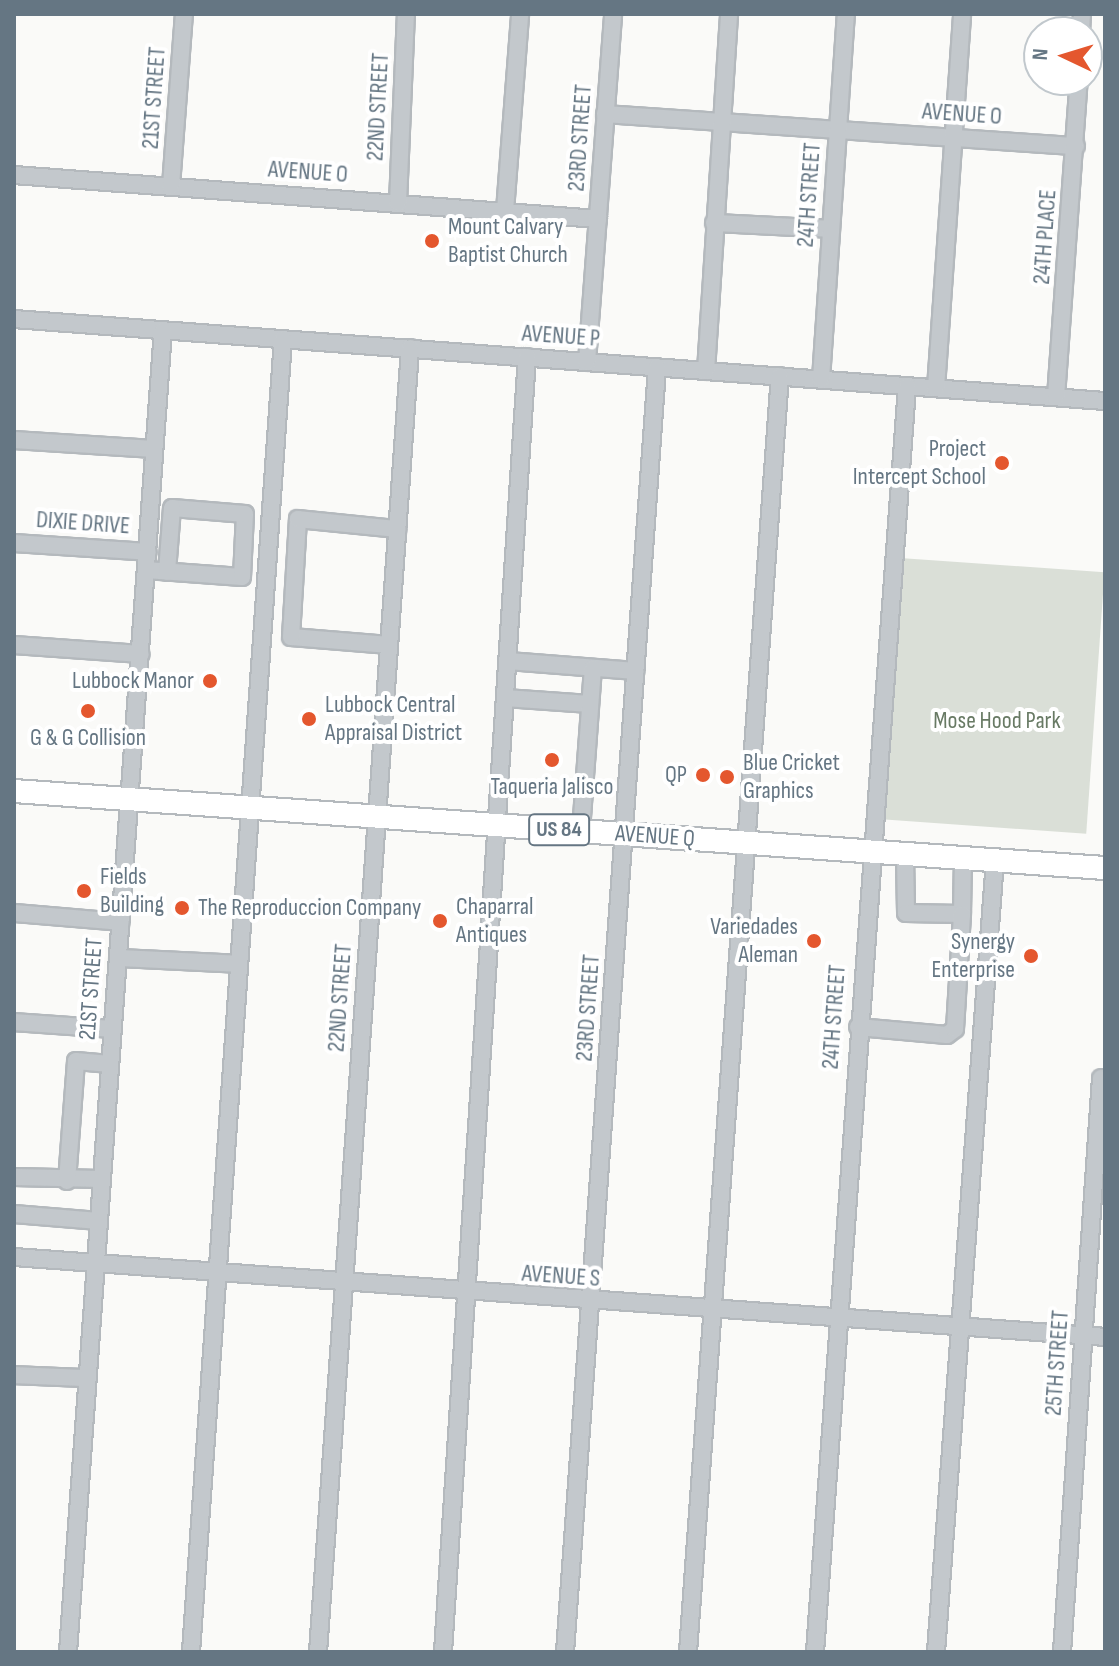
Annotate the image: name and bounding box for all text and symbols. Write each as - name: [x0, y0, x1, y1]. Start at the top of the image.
- north arrow: [1023, 16, 1103, 96]
- street label: 21ST STREET: [136, 46, 172, 150]
- text: N: [1027, 48, 1054, 61]
- street label: 22ND STREET: [361, 52, 395, 162]
- street label: 23RD STREET: [562, 84, 598, 192]
- street label: AVENUE O: [921, 97, 1003, 131]
- street label: 24TH STREET: [791, 142, 827, 248]
- street label: AVENUE O: [267, 155, 349, 189]
- street label: 24TH PLACE: [1027, 189, 1063, 285]
- place label: Mount Calvary Baptist Church: [448, 213, 568, 269]
- marker: Mount Calvary Baptist Church: [423, 232, 441, 250]
- street label: AVENUE P: [521, 319, 601, 353]
- place label: Project Intercept School: [853, 435, 986, 491]
- marker: Project Intercept School: [993, 454, 1011, 472]
- street label: DIXIE DRIVE: [35, 505, 131, 541]
- place label: Lubbock Manor: [72, 667, 194, 695]
- marker: Lubbock Manor: [201, 672, 219, 690]
- place label: Lubbock Central Appraisal District: [325, 691, 462, 747]
- marker: G & G Collision: [79, 702, 97, 720]
- park label: Mose Hood Park: [933, 707, 1061, 735]
- marker: Lubbock Central Appraisal District: [300, 710, 318, 728]
- place label: G & G Collision: [30, 724, 146, 752]
- place label: Blue Cricket Graphics: [743, 749, 840, 805]
- marker: Taqueria Jalisco: [543, 751, 561, 769]
- place label: QP: [665, 761, 687, 789]
- marker: QP: [694, 766, 712, 784]
- marker: Blue Cricket Graphics: [718, 768, 736, 786]
- place label: Taqueria Jalisco: [490, 773, 614, 801]
- road number: US 84: [527, 812, 591, 848]
- street label: AVENUE Q: [614, 819, 696, 853]
- place label: Fields Building: [100, 863, 164, 919]
- marker: Fields Building: [75, 882, 93, 900]
- place label: Chaparral Antiques: [456, 893, 533, 949]
- place label: The Reproduccion Company: [198, 894, 421, 922]
- marker: The Reproduccion Company: [173, 899, 191, 917]
- marker: Chaparral Antiques: [431, 912, 449, 930]
- place label: Variedades Aleman: [710, 913, 798, 969]
- place label: Synergy Enterprise: [931, 928, 1015, 984]
- marker: Variedades Aleman: [805, 932, 823, 950]
- street label: 21ST STREET: [73, 937, 109, 1041]
- street label: 22ND STREET: [322, 943, 358, 1053]
- marker: Synergy Enterprise: [1022, 947, 1040, 965]
- street label: 23RD STREET: [570, 954, 606, 1062]
- street label: 24TH STREET: [816, 964, 852, 1070]
- street label: AVENUE S: [521, 1259, 601, 1293]
- street label: 25TH STREET: [1039, 1309, 1075, 1417]

